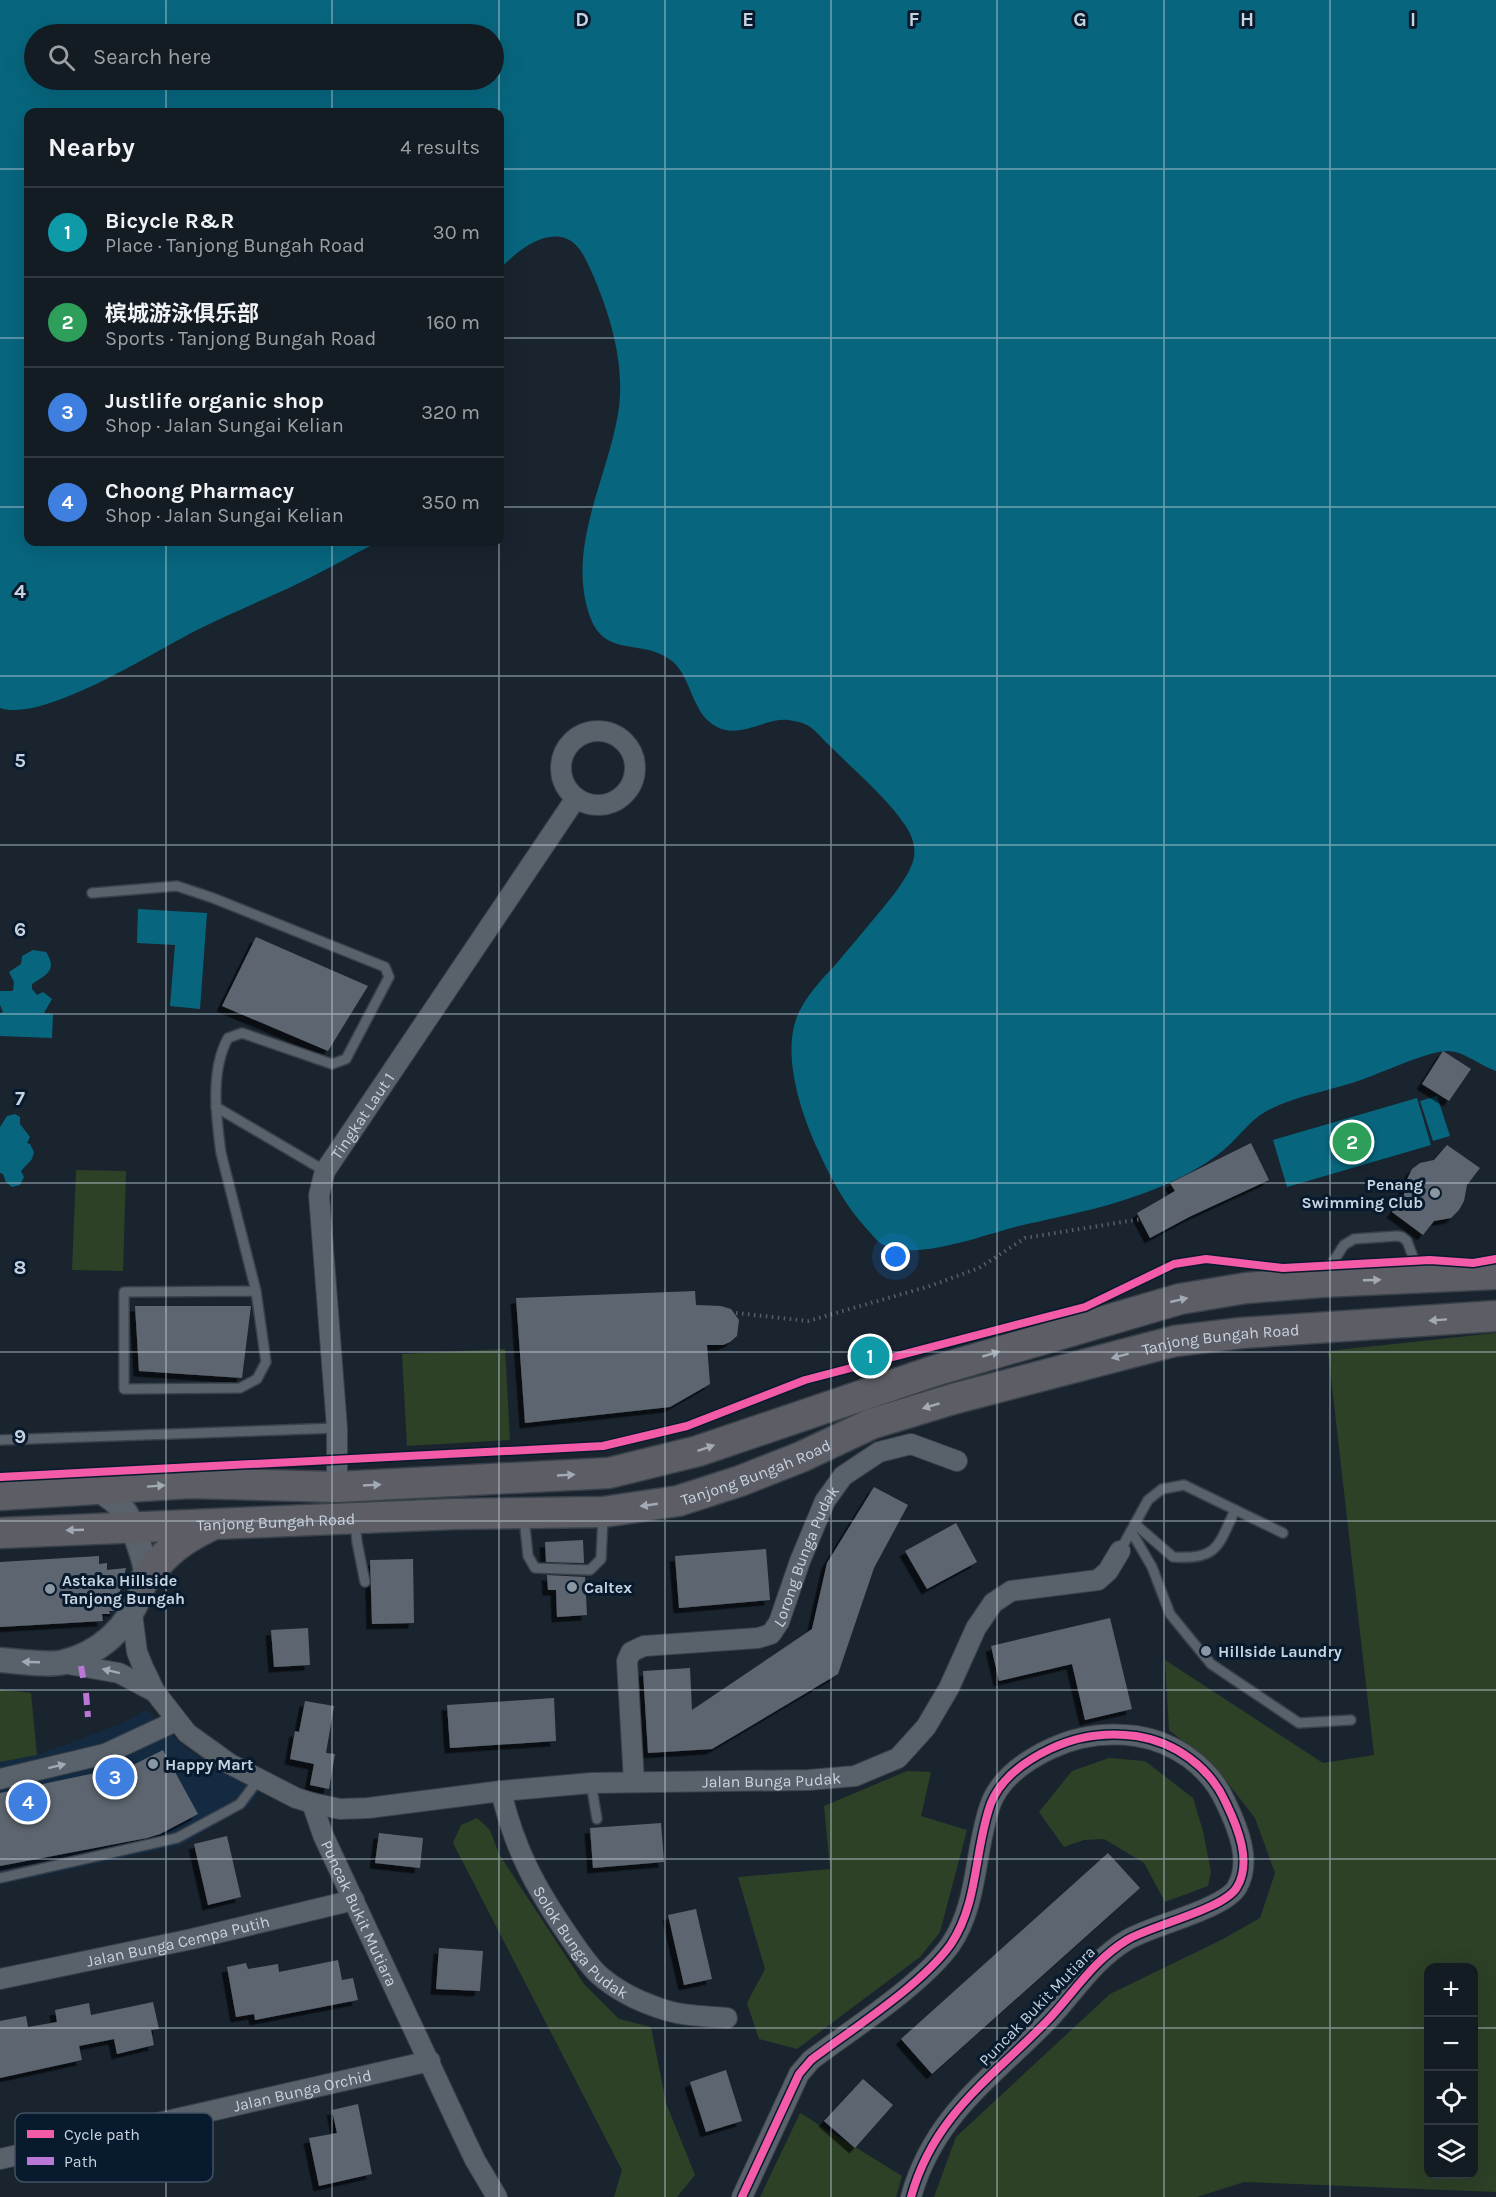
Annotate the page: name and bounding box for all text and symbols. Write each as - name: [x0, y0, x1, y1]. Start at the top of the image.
- text: D: [575, 8, 589, 31]
- text: E: [742, 8, 754, 31]
- text: F: [909, 8, 920, 31]
- text: G: [1073, 8, 1087, 31]
- text: H: [1240, 8, 1254, 31]
- text: I: [1410, 8, 1416, 31]
- search box: [24, 24, 504, 90]
- icon: search: [45, 41, 78, 74]
- text: Search here: [93, 44, 211, 70]
- text: Nearby: [48, 132, 135, 163]
- text: 4 results: [400, 136, 480, 159]
- text: Bicycle R&R: [105, 208, 234, 234]
- text: 1: [64, 221, 71, 244]
- text: 30 m: [433, 221, 480, 244]
- text: Place · Tanjong Bungah Road: [105, 234, 365, 257]
- text: 槟城游泳俱乐部: [105, 301, 259, 327]
- text: 2: [61, 311, 74, 334]
- text: 160 m: [427, 311, 480, 334]
- text: Sports · Tanjong Bungah Road: [105, 327, 376, 350]
- text: Justlife organic shop: [105, 388, 324, 414]
- text: 3: [61, 401, 74, 424]
- text: 320 m: [421, 401, 480, 424]
- text: Shop · Jalan Sungai Kelian: [105, 414, 344, 437]
- text: Choong Pharmacy: [105, 478, 294, 504]
- text: 4: [62, 491, 73, 514]
- text: 350 m: [422, 491, 480, 514]
- text: Shop · Jalan Sungai Kelian: [105, 504, 344, 527]
- text: 4: [14, 580, 26, 603]
- text: 5: [14, 749, 26, 772]
- text: 6: [14, 918, 26, 941]
- street label: Tingkat Laut 1: [326, 1069, 398, 1163]
- text: 7: [15, 1087, 25, 1110]
- pin: 2: [1332, 1120, 1372, 1164]
- place label: Penang Swimming Club: [1302, 1175, 1423, 1212]
- marker: Penang Swimming Club: [1428, 1186, 1442, 1200]
- your location: [881, 1242, 910, 1271]
- text: 8: [14, 1256, 26, 1279]
- one-way arrow: [1363, 1275, 1382, 1284]
- one-way arrow: [1169, 1295, 1188, 1305]
- one-way arrow: [1428, 1315, 1447, 1324]
- street label: Tanjong Bungah Road: [1140, 1320, 1300, 1359]
- pin: 1: [850, 1334, 890, 1378]
- one-way arrow: [982, 1349, 1000, 1358]
- one-way arrow: [1110, 1352, 1128, 1361]
- one-way arrow: [922, 1402, 940, 1411]
- text: 9: [14, 1425, 26, 1448]
- street label: Tanjong Bungah Road: [678, 1435, 834, 1509]
- one-way arrow: [697, 1443, 715, 1452]
- one-way arrow: [557, 1471, 576, 1480]
- one-way arrow: [362, 1480, 381, 1490]
- one-way arrow: [146, 1481, 165, 1490]
- street label: Lorong Bunga Pudak: [769, 1482, 843, 1630]
- one-way arrow: [639, 1501, 658, 1510]
- street label: Tanjong Bungah Road: [196, 1509, 356, 1534]
- one-way arrow: [65, 1525, 84, 1534]
- place label: Astaka Hillside Tanjong Bungah: [62, 1571, 185, 1608]
- place label: Caltex: [584, 1578, 632, 1597]
- marker: Caltex: [565, 1580, 579, 1594]
- marker: Astaka Hillside Tanjong Bungah: [43, 1582, 57, 1596]
- place label: Hillside Laundry: [1218, 1642, 1342, 1661]
- marker: Hillside Laundry: [1199, 1644, 1213, 1658]
- one-way arrow: [22, 1657, 41, 1666]
- one-way arrow: [101, 1666, 120, 1676]
- pin: 3: [96, 1754, 134, 1800]
- place label: Happy Mart: [165, 1755, 253, 1774]
- marker: Happy Mart: [146, 1757, 160, 1771]
- one-way arrow: [48, 1761, 66, 1771]
- street label: Jalan Bunga Pudak: [702, 1768, 842, 1791]
- pin: 4: [9, 1780, 48, 1824]
- street label: Puncak Bukit Mutiara: [317, 1837, 402, 1989]
- street label: Solok Bunga Pudak: [530, 1882, 632, 2002]
- street label: Jalan Bunga Cempa Putih: [85, 1911, 271, 1970]
- street label: Puncak Bukit Mutiara: [975, 1942, 1099, 2070]
- map controls: [1424, 1963, 1478, 2179]
- button: +: [1424, 1963, 1478, 2017]
- button: −: [1424, 2017, 1478, 2071]
- street label: Jalan Bunga Orchid: [231, 2065, 373, 2115]
- button: locate: [1424, 2071, 1478, 2125]
- legend: [15, 2113, 213, 2182]
- text: Cycle path: [64, 2125, 140, 2144]
- button: layers: [1424, 2125, 1478, 2179]
- text: Path: [64, 2152, 97, 2171]

